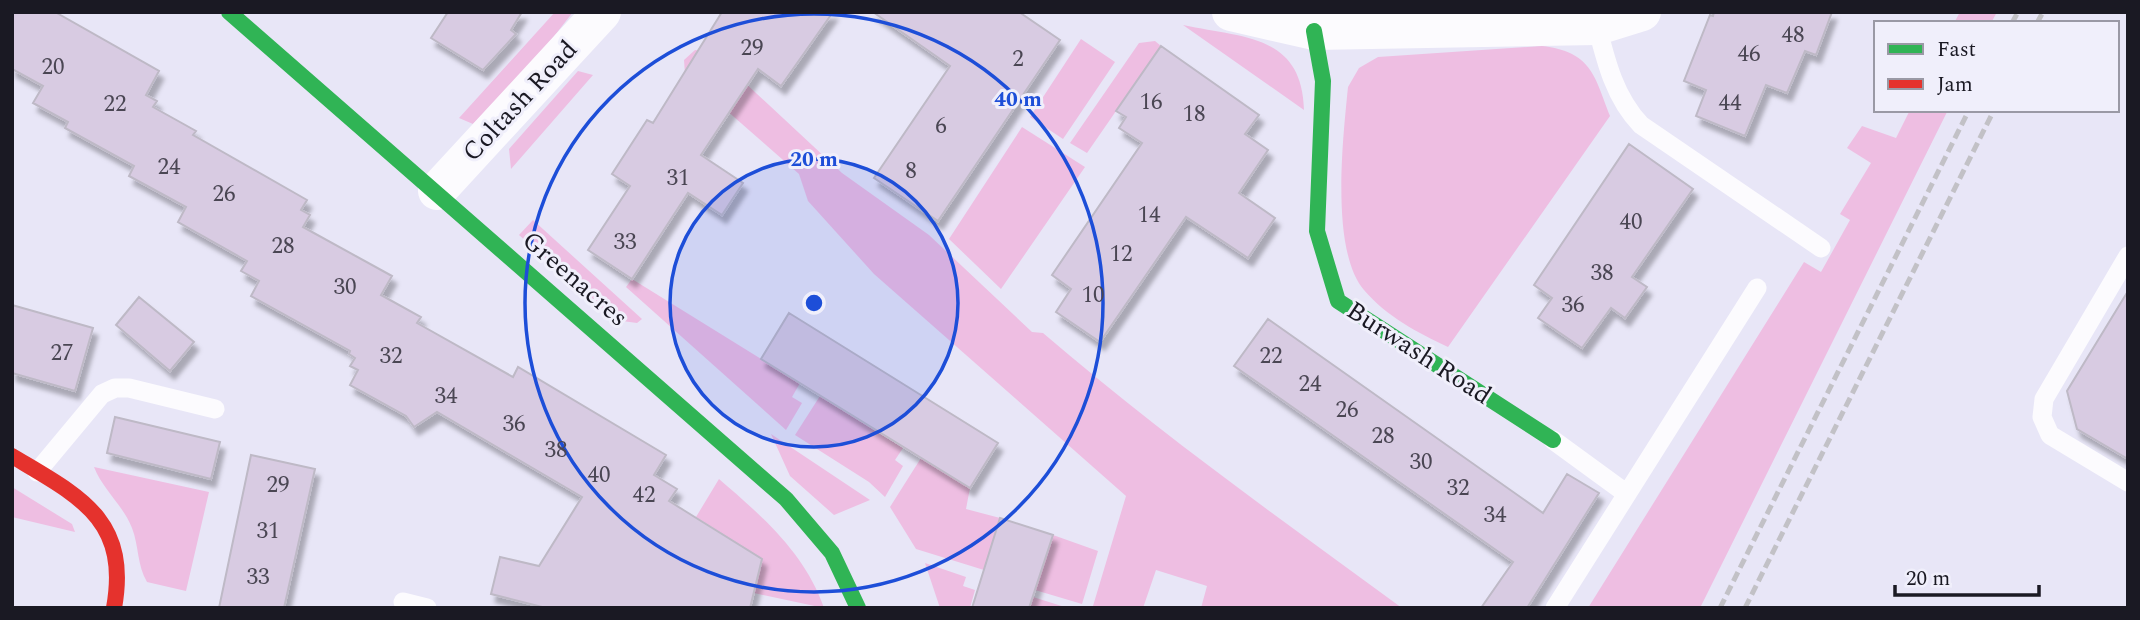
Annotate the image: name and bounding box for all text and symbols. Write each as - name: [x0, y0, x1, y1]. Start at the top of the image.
- house number: 48: [1782, 18, 1805, 53]
- legend: [1874, 21, 2119, 112]
- street label: Coltash Road: [453, 31, 587, 171]
- house number: 29: [741, 31, 764, 66]
- text: Fast: [1937, 34, 1976, 66]
- house number: 46: [1738, 37, 1761, 72]
- house number: 2: [1012, 42, 1024, 77]
- house number: 20: [42, 50, 65, 85]
- text: Jam: [1937, 69, 1973, 101]
- text: 40 m: [994, 84, 1042, 116]
- house number: 16: [1140, 85, 1163, 120]
- house number: 44: [1719, 86, 1742, 121]
- house number: 22: [104, 87, 127, 122]
- house number: 18: [1183, 97, 1206, 132]
- house number: 6: [935, 109, 947, 144]
- text: 20 m: [790, 144, 838, 176]
- house number: 24: [158, 150, 181, 185]
- house number: 8: [905, 154, 917, 189]
- house number: 31: [667, 161, 690, 196]
- house number: 26: [213, 177, 236, 212]
- house number: 14: [1138, 198, 1161, 233]
- house number: 40: [1620, 205, 1643, 240]
- street label: Greenacres: [513, 221, 637, 337]
- house number: 33: [614, 225, 637, 260]
- house number: 28: [272, 229, 295, 264]
- house number: 12: [1110, 237, 1133, 272]
- house number: 38: [1591, 256, 1614, 291]
- house number: 30: [334, 270, 357, 305]
- house number: 10: [1082, 278, 1105, 313]
- house number: 36: [1562, 288, 1585, 323]
- centre of rings: [802, 291, 826, 315]
- street label: Burwash Road: [1339, 291, 1499, 415]
- house number: 27: [51, 336, 74, 371]
- house number: 32: [380, 339, 403, 374]
- house number: 22: [1260, 339, 1283, 374]
- house number: 24: [1299, 367, 1322, 402]
- house number: 34: [435, 379, 458, 414]
- house number: 26: [1336, 393, 1359, 428]
- house number: 36: [503, 407, 526, 442]
- house number: 28: [1372, 419, 1395, 454]
- house number: 38: [545, 433, 568, 468]
- house number: 30: [1410, 445, 1433, 480]
- house number: 40: [588, 458, 611, 493]
- house number: 29: [267, 468, 290, 503]
- house number: 32: [1447, 471, 1470, 506]
- house number: 42: [633, 478, 656, 513]
- house number: 34: [1484, 498, 1507, 533]
- house number: 31: [257, 514, 280, 549]
- scale bar: [1895, 554, 2038, 598]
- house number: 33: [247, 560, 270, 595]
- text: 20 m: [1906, 563, 1950, 595]

